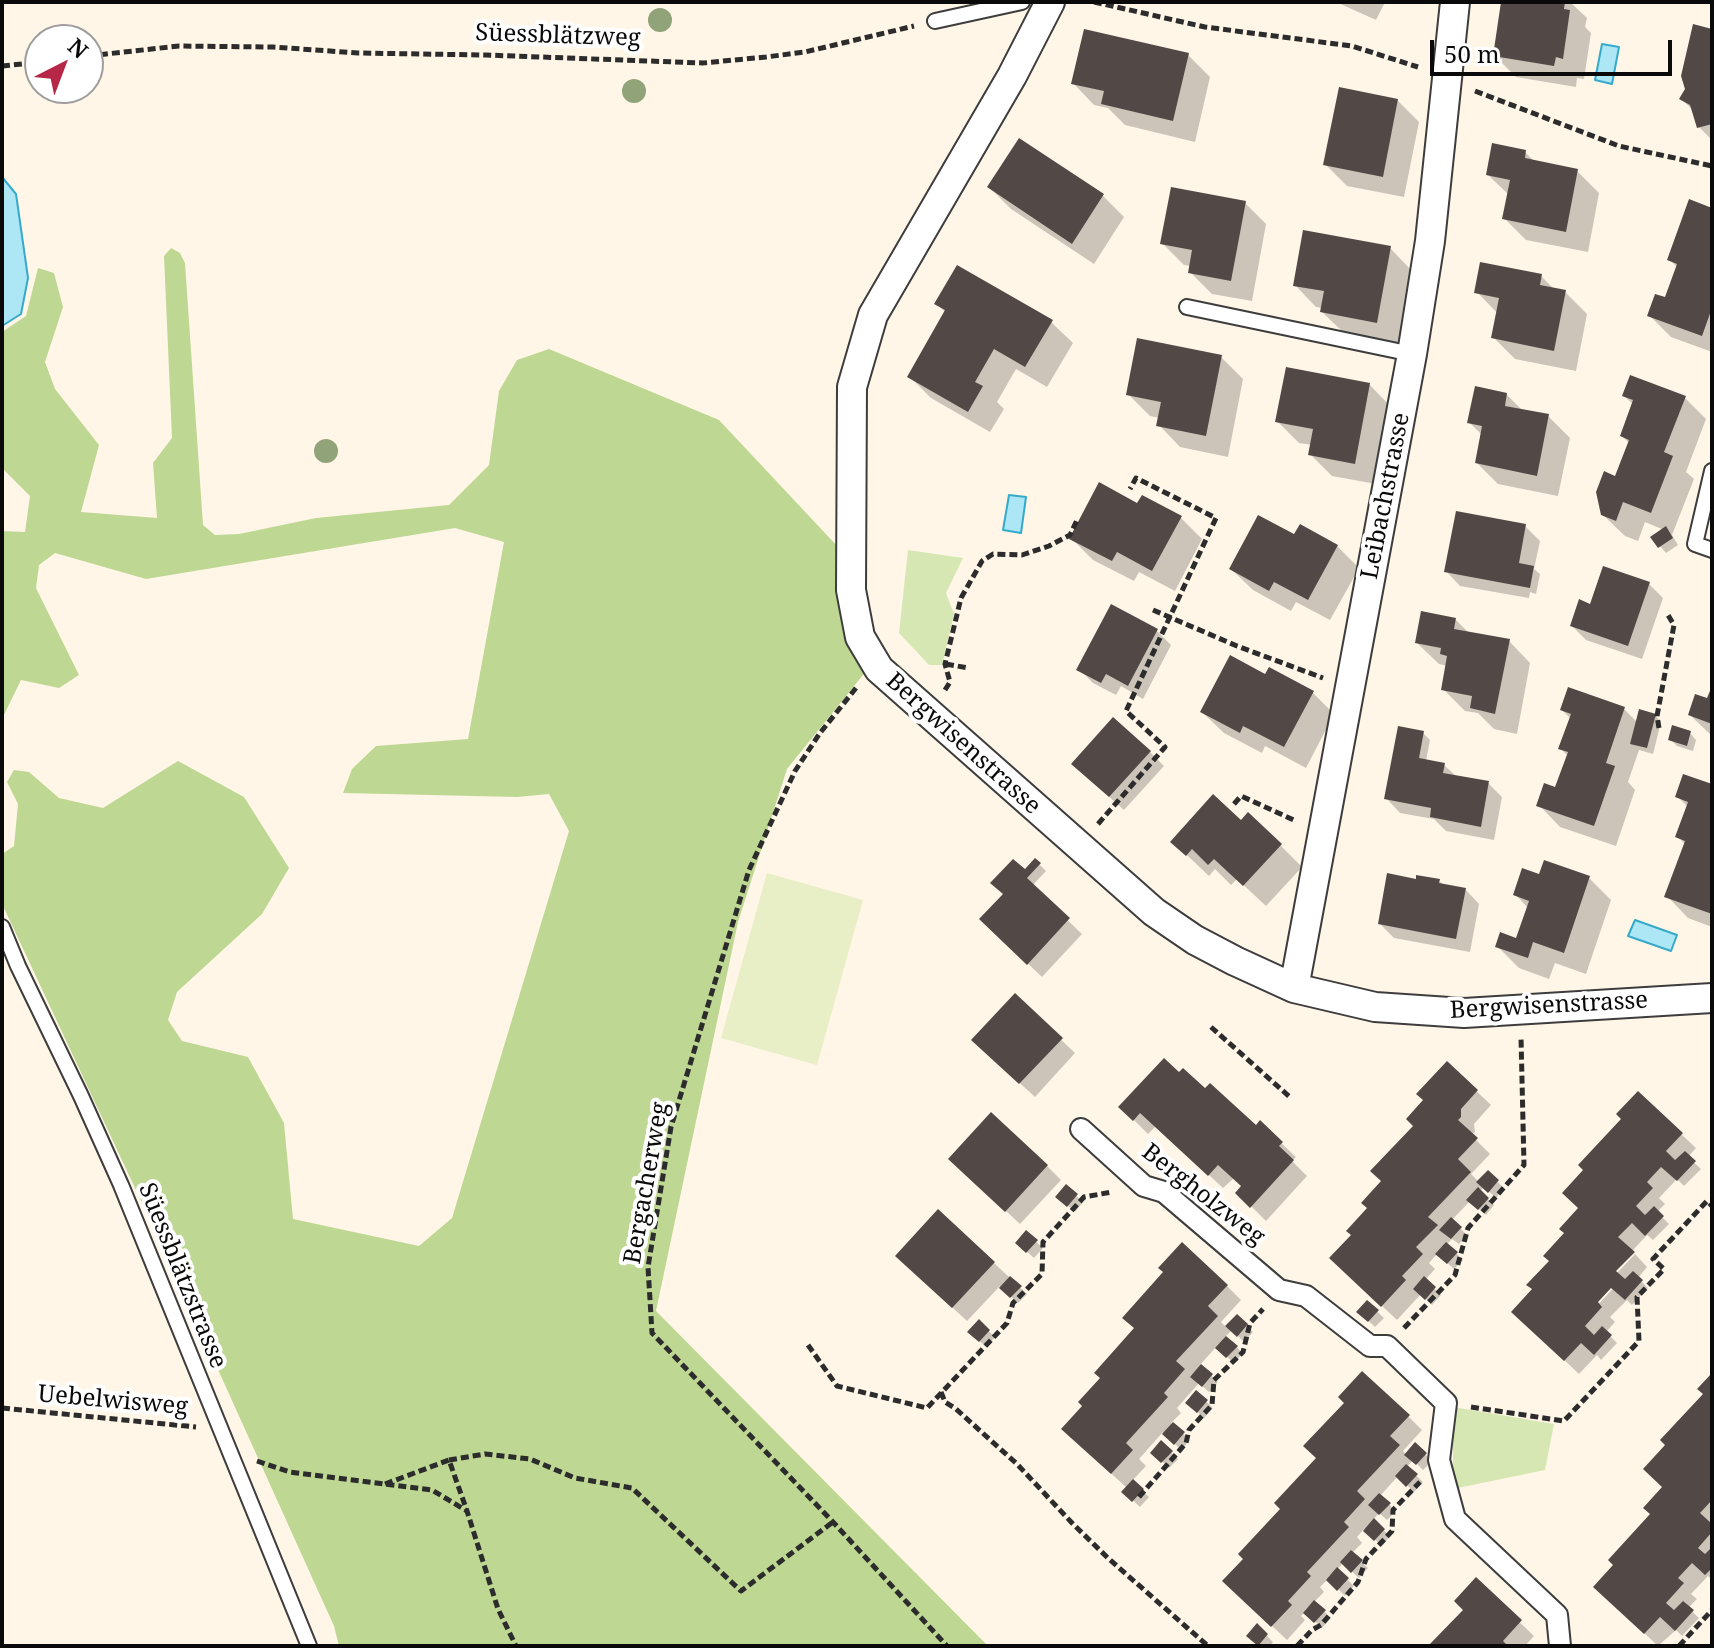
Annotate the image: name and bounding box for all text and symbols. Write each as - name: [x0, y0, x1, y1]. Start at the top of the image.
- street label: Süessblätzweg: [475, 19, 641, 53]
- north arrow: [24, 24, 104, 104]
- scale bar: [1434, 24, 1676, 74]
- text: N: [62, 31, 95, 65]
- text: 50 m: [1444, 37, 1500, 70]
- street label: Leibachstrasse: [1356, 410, 1416, 582]
- street label: Bergwisenstrasse: [880, 667, 1046, 821]
- street label: Bergwisenstrasse: [1449, 986, 1649, 1026]
- street label: Bergacherweg: [619, 1100, 675, 1266]
- street label: Bergholzweg: [1136, 1138, 1270, 1252]
- street label: Süessblätzstrasse: [132, 1179, 232, 1373]
- street label: Uebelwisweg: [37, 1380, 189, 1422]

